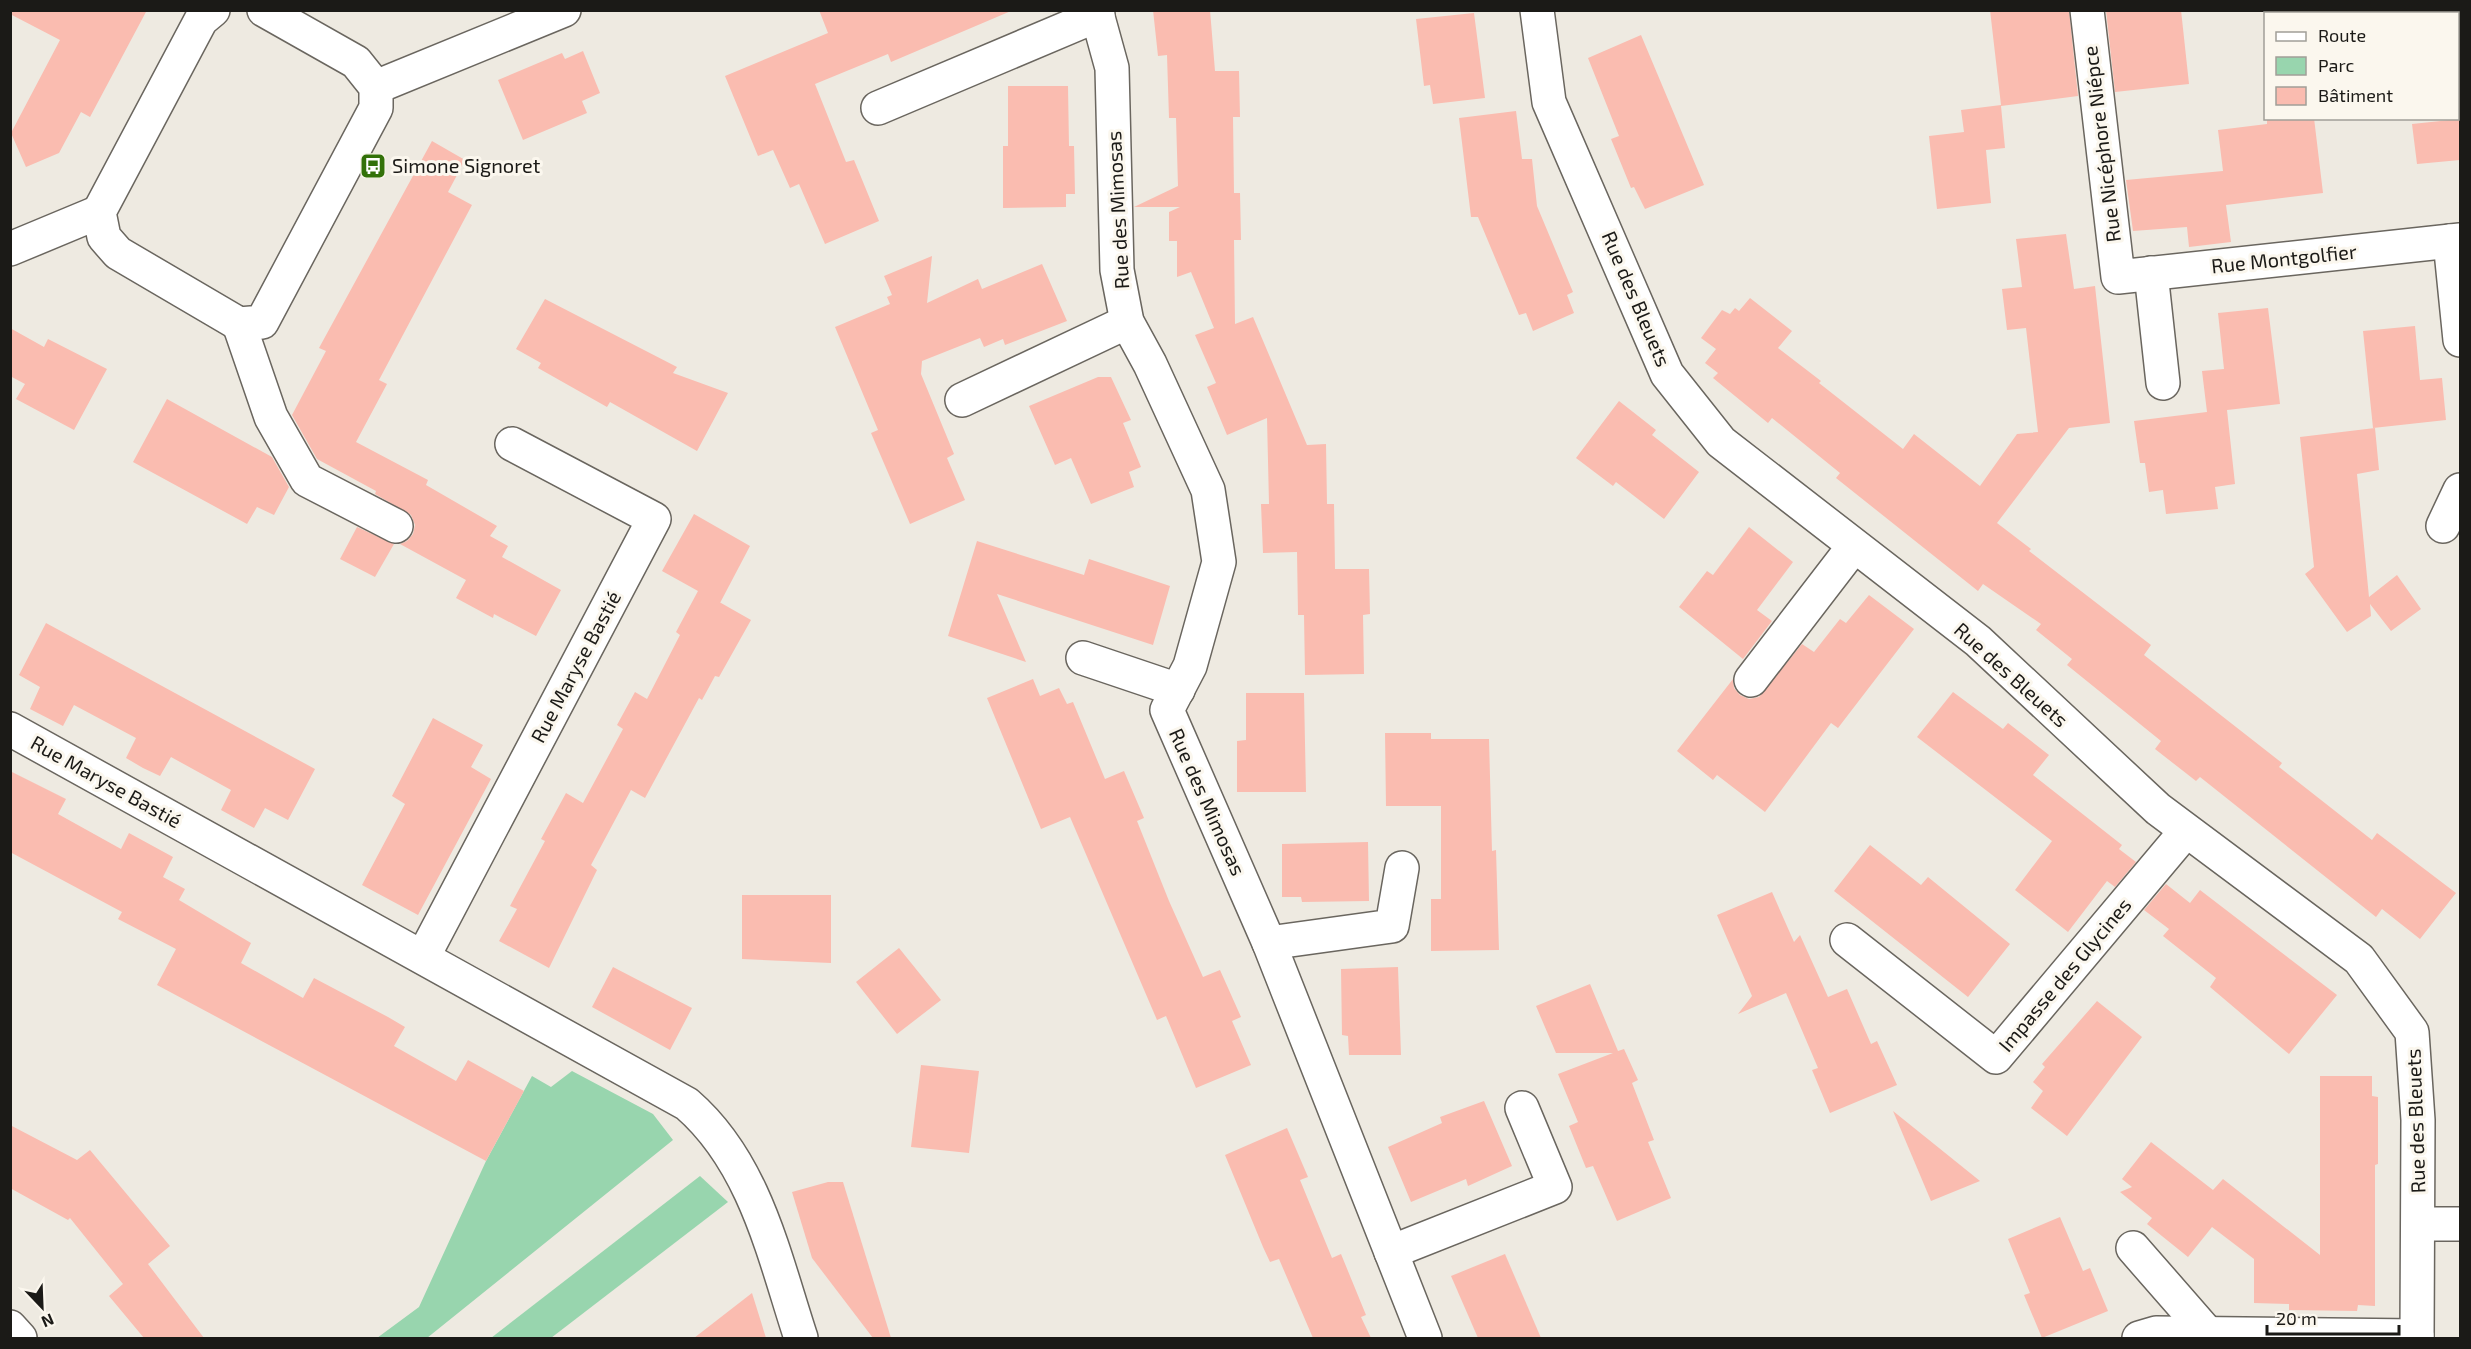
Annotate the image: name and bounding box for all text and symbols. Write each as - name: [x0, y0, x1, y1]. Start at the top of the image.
- legend: [2264, 12, 2459, 120]
- text: Route: [2318, 24, 2366, 46]
- street label: Rue Nicéphore Niépce: [2077, 45, 2125, 244]
- text: Parc: [2318, 54, 2354, 76]
- text: Bâtiment: [2318, 84, 2393, 106]
- street label: Rue des Mimosas: [1101, 130, 1133, 290]
- bus stop icon: Simone Signoret: [358, 151, 388, 181]
- place label: Simone Signoret: [392, 153, 541, 177]
- street label: Rue des Bleuets: [1598, 227, 1676, 370]
- street label: Rue Montgolfier: [2210, 238, 2358, 278]
- street label: Rue Maryse Bastié: [525, 587, 625, 746]
- street label: Rue des Bleuets: [1950, 617, 2073, 732]
- street label: Rue des Mimosas: [1165, 724, 1251, 879]
- street label: Rue Maryse Bastié: [27, 730, 186, 832]
- street label: Impasse des Glycines: [1993, 893, 2136, 1056]
- street label: Rue des Bleuets: [2400, 1048, 2430, 1194]
- north arrow: [12, 1277, 72, 1337]
- scale bar: [2267, 1298, 2399, 1336]
- text: 20 m: [2276, 1307, 2317, 1329]
- text: N: [39, 1310, 57, 1332]

